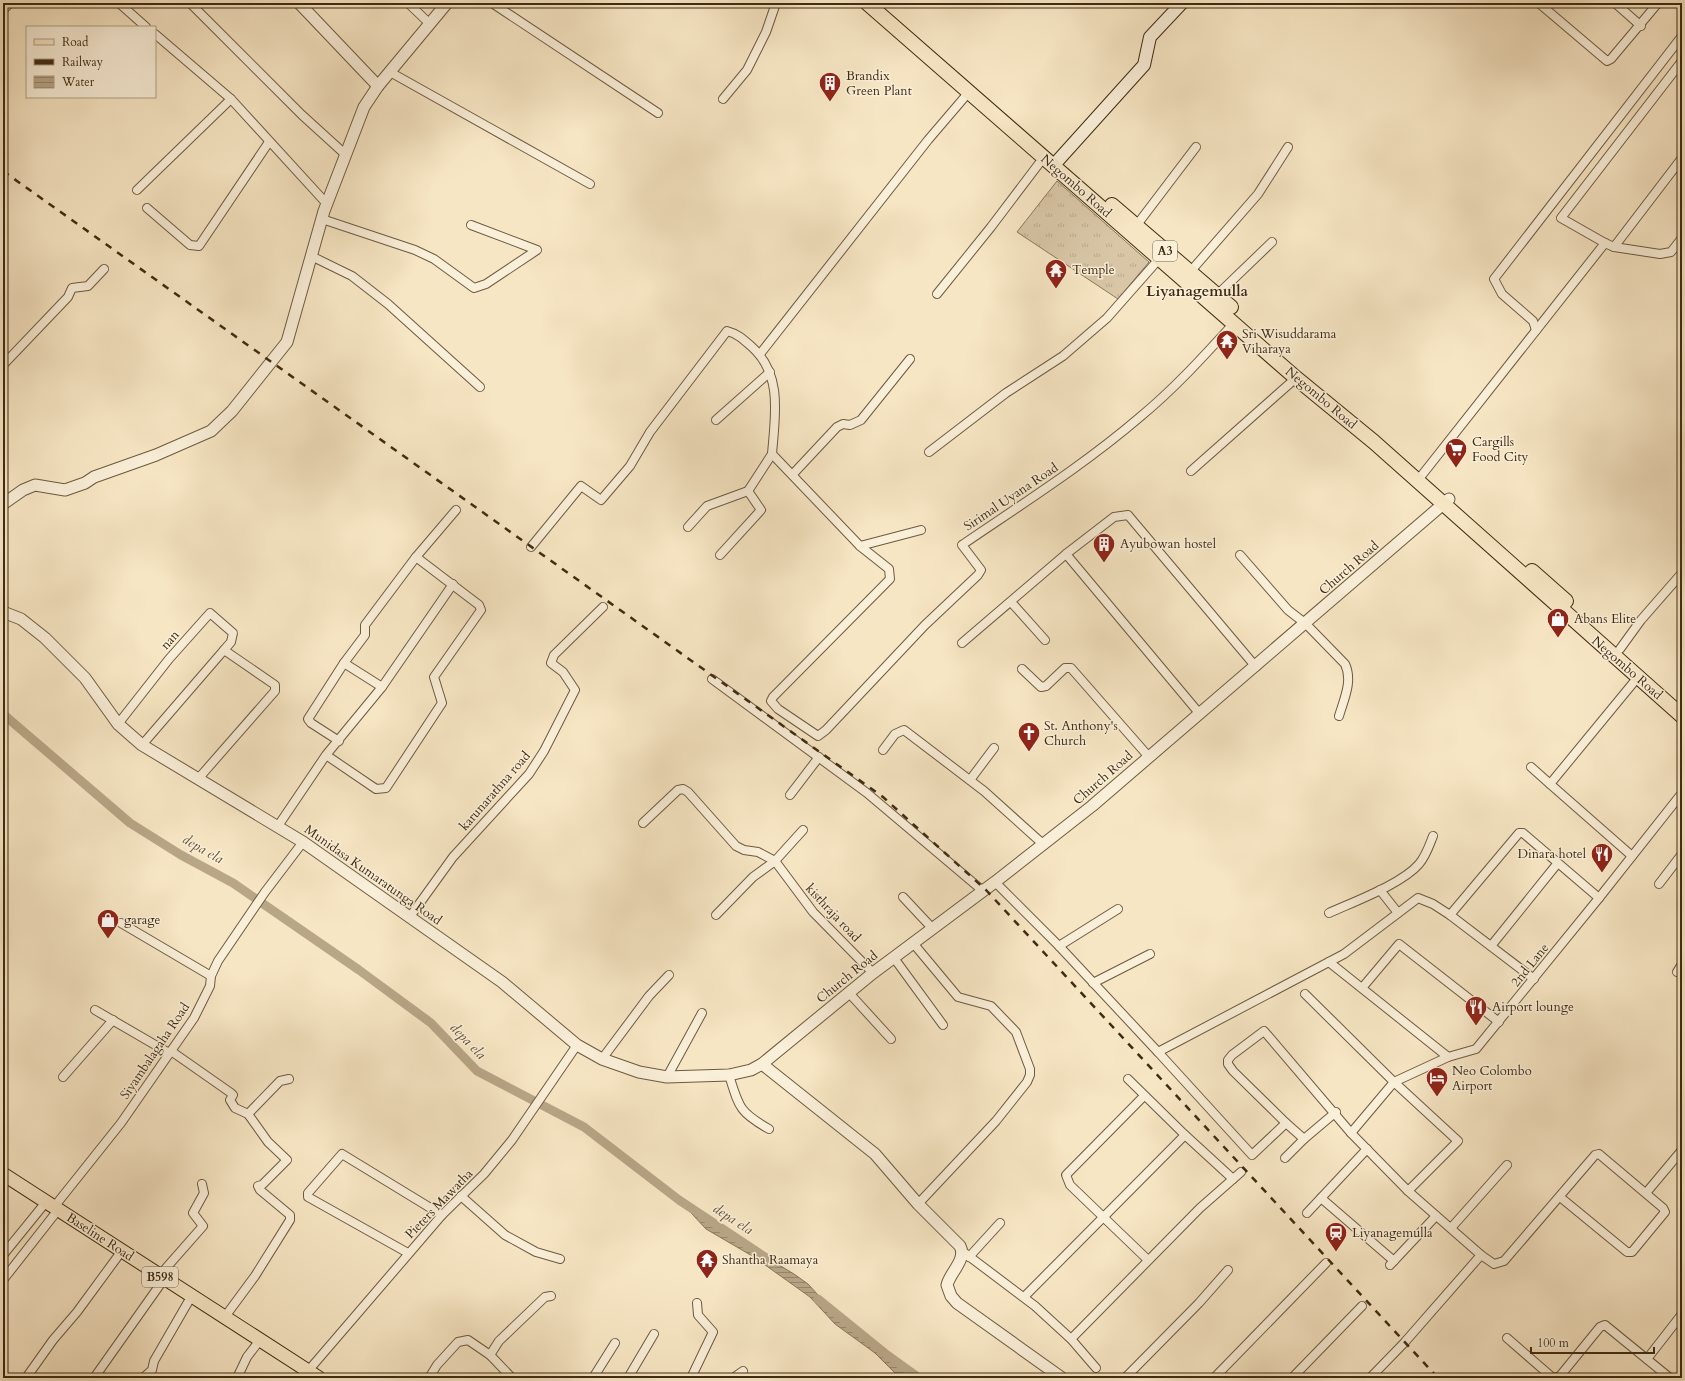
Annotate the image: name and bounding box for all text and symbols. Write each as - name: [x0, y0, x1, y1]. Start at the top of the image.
- legend: [26, 26, 156, 98]
- text: Road: [62, 34, 89, 50]
- text: Railway: [62, 54, 104, 70]
- place label: Brandix Green Plant: [846, 67, 912, 100]
- building icon: Brandix Green Plant: [817, 70, 843, 103]
- text: Water: [61, 74, 95, 90]
- street label: Negombo Road: [1037, 150, 1115, 222]
- road number: A3: [1153, 241, 1177, 261]
- temple icon: Temple: [1043, 257, 1069, 290]
- place label: Temple: [1072, 261, 1115, 279]
- district label: Liyanagemulla: [1146, 281, 1249, 301]
- place label: Sri Wisuddarama Viharaya: [1242, 325, 1337, 358]
- temple icon: Sri Wisuddarama Viharaya: [1214, 328, 1240, 361]
- street label: Negombo Road: [1281, 363, 1361, 433]
- place label: Cargills Food City: [1472, 433, 1529, 466]
- supermarket icon: Cargills Food City: [1443, 436, 1469, 469]
- street label: Sirimal Uyana Road: [960, 459, 1062, 535]
- building icon: Ayubowan hostel: [1091, 531, 1117, 564]
- place label: Ayubowan hostel: [1120, 535, 1217, 553]
- street label: Church Road: [1315, 537, 1383, 599]
- shop icon: Abans Elite: [1545, 606, 1571, 639]
- place label: Abans Elite: [1574, 610, 1636, 628]
- street label: nan: [156, 626, 184, 654]
- street label: Negombo Road: [1588, 632, 1666, 704]
- place label: St. Anthony's Church: [1044, 717, 1118, 750]
- church icon: St. Anthony's Church: [1016, 720, 1042, 753]
- street label: karunarathna road: [455, 747, 535, 835]
- street label: Church Road: [1069, 747, 1137, 809]
- street label: Munidasa Kumaratunga Road: [301, 821, 445, 929]
- water label: depa ela: [179, 830, 227, 868]
- restaurant icon: Dinara hotel: [1589, 841, 1615, 874]
- place label: Dinara hotel: [1517, 845, 1587, 863]
- street label: kisthraja road: [801, 880, 865, 946]
- shop icon: garage: [95, 907, 121, 940]
- place label: garage: [124, 911, 161, 929]
- street label: 2nd Lane: [1507, 939, 1553, 991]
- street label: Church Road: [813, 947, 882, 1007]
- restaurant icon: Airport lounge: [1463, 994, 1489, 1027]
- place label: Airport lounge: [1492, 998, 1574, 1016]
- street label: Siyambalagaha Road: [116, 999, 194, 1103]
- water label: depa ela: [446, 1018, 490, 1064]
- place label: Neo Colombo Airport: [1452, 1062, 1532, 1095]
- hotel icon: Neo Colombo Airport: [1424, 1065, 1450, 1098]
- street label: Pieters Mawatha: [401, 1165, 477, 1243]
- water label: depa ela: [709, 1199, 757, 1239]
- street label: Baseline Road: [63, 1208, 137, 1266]
- station icon: Liyanagemulla: [1323, 1220, 1349, 1253]
- place label: Liyanagemulla: [1352, 1224, 1433, 1242]
- temple icon: Shantha Raamaya: [694, 1247, 720, 1280]
- place label: Shantha Raamaya: [722, 1251, 819, 1269]
- road number: B598: [142, 1267, 178, 1287]
- scale bar: [1531, 1329, 1654, 1355]
- text: 100 m: [1537, 1335, 1570, 1351]

